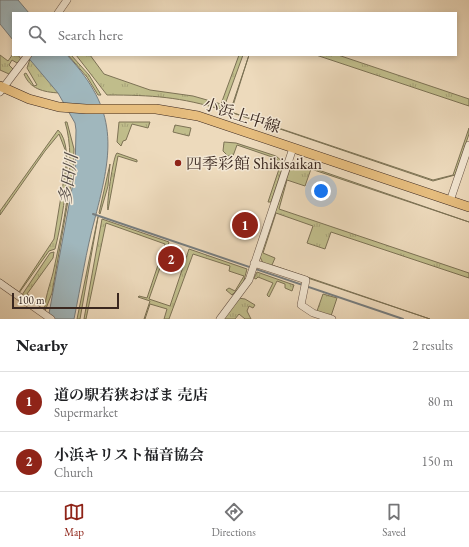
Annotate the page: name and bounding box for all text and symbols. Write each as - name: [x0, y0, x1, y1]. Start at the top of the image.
- search box: [12, 12, 457, 56]
- icon: search: [26, 23, 48, 45]
- text: Search here: [58, 25, 123, 44]
- street label: 小浜上中線: [201, 93, 283, 138]
- water label: 多田川: [54, 150, 83, 206]
- place label: 四季彩館 Shikisaikan: [186, 153, 323, 174]
- marker: 四季彩館 Shikisaikan: [173, 158, 183, 168]
- your location: [311, 181, 331, 201]
- pin: 1: [232, 210, 258, 240]
- pin: 2: [158, 244, 184, 274]
- scale bar: [12, 291, 119, 310]
- text: 100 m: [18, 293, 45, 307]
- text: Nearby: [16, 334, 68, 356]
- text: 2 results: [412, 337, 453, 354]
- text: 道の駅若狭おばま 売店: [54, 385, 208, 404]
- text: 1: [26, 393, 32, 410]
- text: 80 m: [428, 393, 453, 410]
- text: Supermarket: [54, 404, 118, 421]
- text: 小浜キリスト福音協会: [54, 445, 204, 464]
- text: 2: [26, 453, 32, 470]
- text: 150 m: [422, 453, 453, 470]
- text: Church: [54, 464, 93, 481]
- tab: Map: [63, 501, 85, 539]
- tab: Directions: [212, 501, 256, 539]
- tab: Saved: [382, 501, 406, 539]

